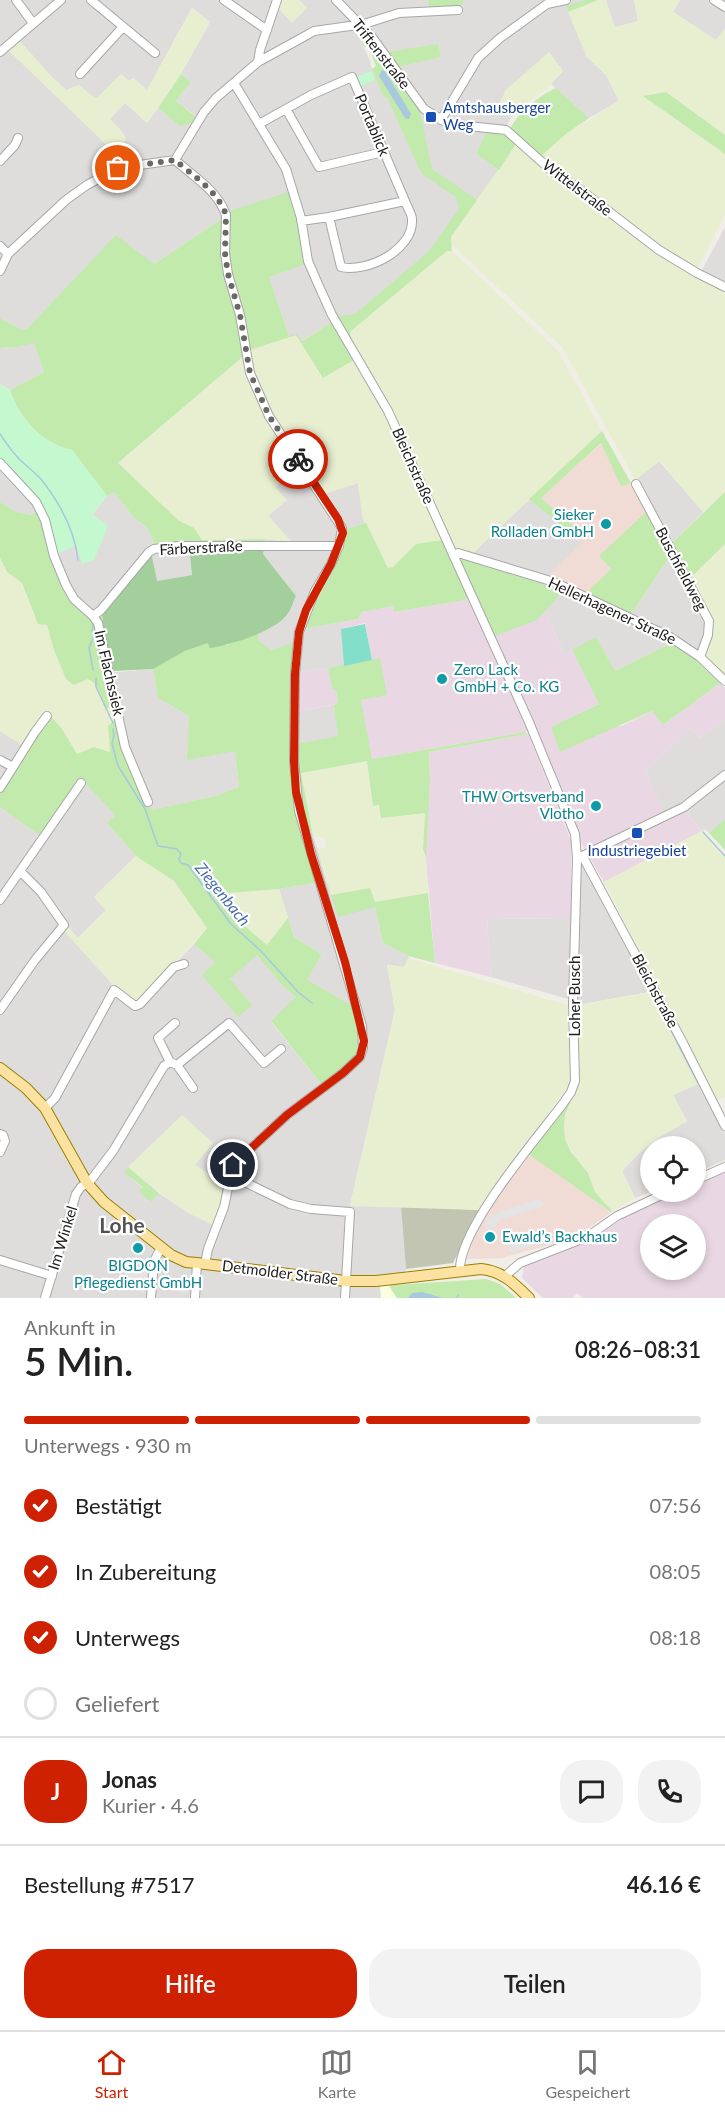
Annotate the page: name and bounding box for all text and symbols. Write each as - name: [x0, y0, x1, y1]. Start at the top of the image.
- street label: Triftenstraße: [349, 15, 415, 92]
- street label: Portablick: [352, 91, 394, 159]
- place label: Amtshausberger Weg: [443, 98, 551, 133]
- marker: Amtshausberger Weg: [424, 110, 438, 124]
- pin: [92, 142, 143, 193]
- icon: bag: [101, 151, 134, 184]
- street label: Wittelstraße: [539, 155, 616, 219]
- street label: Bleichstraße: [389, 425, 439, 507]
- courier: [268, 429, 328, 489]
- icon: bike: [282, 443, 315, 476]
- place label: Sieker Rolladen GmbH: [491, 505, 595, 540]
- marker: Sieker Rolladen GmbH: [599, 517, 613, 531]
- street label: Buschfeldweg: [652, 524, 712, 614]
- street label: Färberstraße: [159, 536, 243, 558]
- street label: Hellerhagener Straße: [546, 573, 679, 648]
- street label: Im Flachssiek: [91, 628, 129, 718]
- place label: Zero Lack GmbH + Co. KG: [454, 660, 559, 695]
- marker: Zero Lack GmbH + Co. KG: [435, 672, 449, 686]
- place label: THW Ortsverband Vlotho: [462, 787, 584, 822]
- marker: THW Ortsverband Vlotho: [589, 799, 603, 813]
- marker: Industriegebiet: [630, 826, 644, 840]
- place label: Industriegebiet: [588, 841, 687, 859]
- water label: Ziegenbach: [191, 857, 255, 929]
- street label: Bleichstraße: [629, 950, 683, 1031]
- street label: Loher Busch: [565, 956, 583, 1036]
- map controls: [640, 1136, 706, 1280]
- button: locate: [640, 1136, 706, 1202]
- pin: [207, 1139, 258, 1190]
- icon: home: [216, 1148, 249, 1181]
- street label: Im Winkel: [44, 1203, 80, 1272]
- district label: Lohe: [99, 1212, 145, 1237]
- button: layers: [640, 1214, 706, 1280]
- place label: Ewald’s Backhaus: [502, 1227, 617, 1245]
- marker: Ewald’s Backhaus: [483, 1230, 497, 1244]
- marker: BIGDON Pflegedienst GmbH: [131, 1241, 145, 1255]
- place label: BIGDON Pflegedienst GmbH: [74, 1256, 202, 1291]
- street label: Detmolder Straße: [221, 1256, 339, 1288]
- text: Ankunft in: [24, 1315, 116, 1339]
- text: 08:26–08:31: [575, 1336, 701, 1363]
- text: 5 Min.: [24, 1338, 133, 1384]
- text: Unterwegs · 930 m: [24, 1433, 191, 1457]
- icon: check: [24, 1489, 57, 1522]
- text: Bestätigt: [75, 1492, 162, 1519]
- text: 07:56: [650, 1493, 701, 1517]
- icon: check: [24, 1555, 57, 1588]
- text: In Zubereitung: [75, 1558, 216, 1585]
- text: 08:05: [650, 1559, 701, 1583]
- icon: check: [24, 1621, 57, 1654]
- text: Unterwegs: [75, 1624, 180, 1651]
- text: 08:18: [650, 1625, 701, 1649]
- text: Geliefert: [75, 1690, 159, 1717]
- button: chat: [560, 1760, 623, 1823]
- button: phone: [638, 1760, 701, 1823]
- text: Jonas: [102, 1766, 157, 1793]
- text: J: [51, 1778, 60, 1805]
- text: Kurier · 4.6: [102, 1793, 199, 1817]
- text: Bestellung #7517: [24, 1871, 194, 1898]
- text: 46.16 €: [627, 1871, 701, 1898]
- button: Hilfe: [24, 1949, 357, 2018]
- button: Teilen: [369, 1949, 701, 2018]
- tab: Start: [95, 2046, 128, 2101]
- tab: Karte: [318, 2046, 356, 2101]
- tab: Gespeichert: [546, 2046, 630, 2101]

